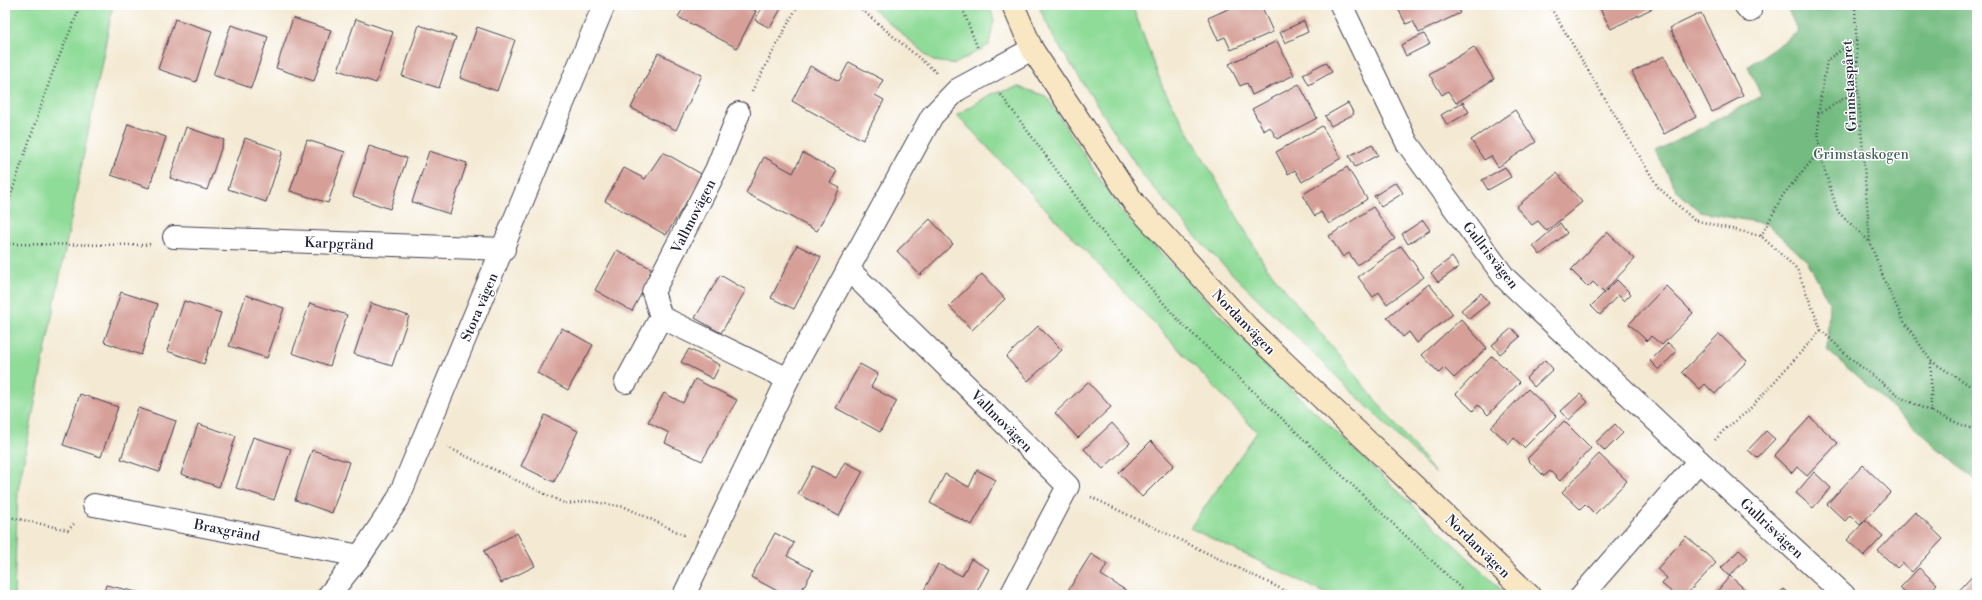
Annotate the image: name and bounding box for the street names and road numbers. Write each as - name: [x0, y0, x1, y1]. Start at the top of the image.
- street label: Grimstaspåret: [1839, 40, 1861, 132]
- street label: Vallmovägen: [667, 176, 720, 257]
- street label: Gullrisvägen: [1458, 218, 1522, 293]
- street label: Karpgränd: [304, 234, 374, 254]
- street label: Stora vägen: [457, 270, 503, 345]
- street label: Nordanvägen: [1208, 286, 1279, 360]
- street label: Vallmovägen: [966, 386, 1037, 457]
- street label: Gullrisvägen: [1736, 495, 1807, 563]
- street label: Nordanvägen: [1441, 511, 1514, 583]
- street label: Braxgränd: [191, 516, 261, 546]

